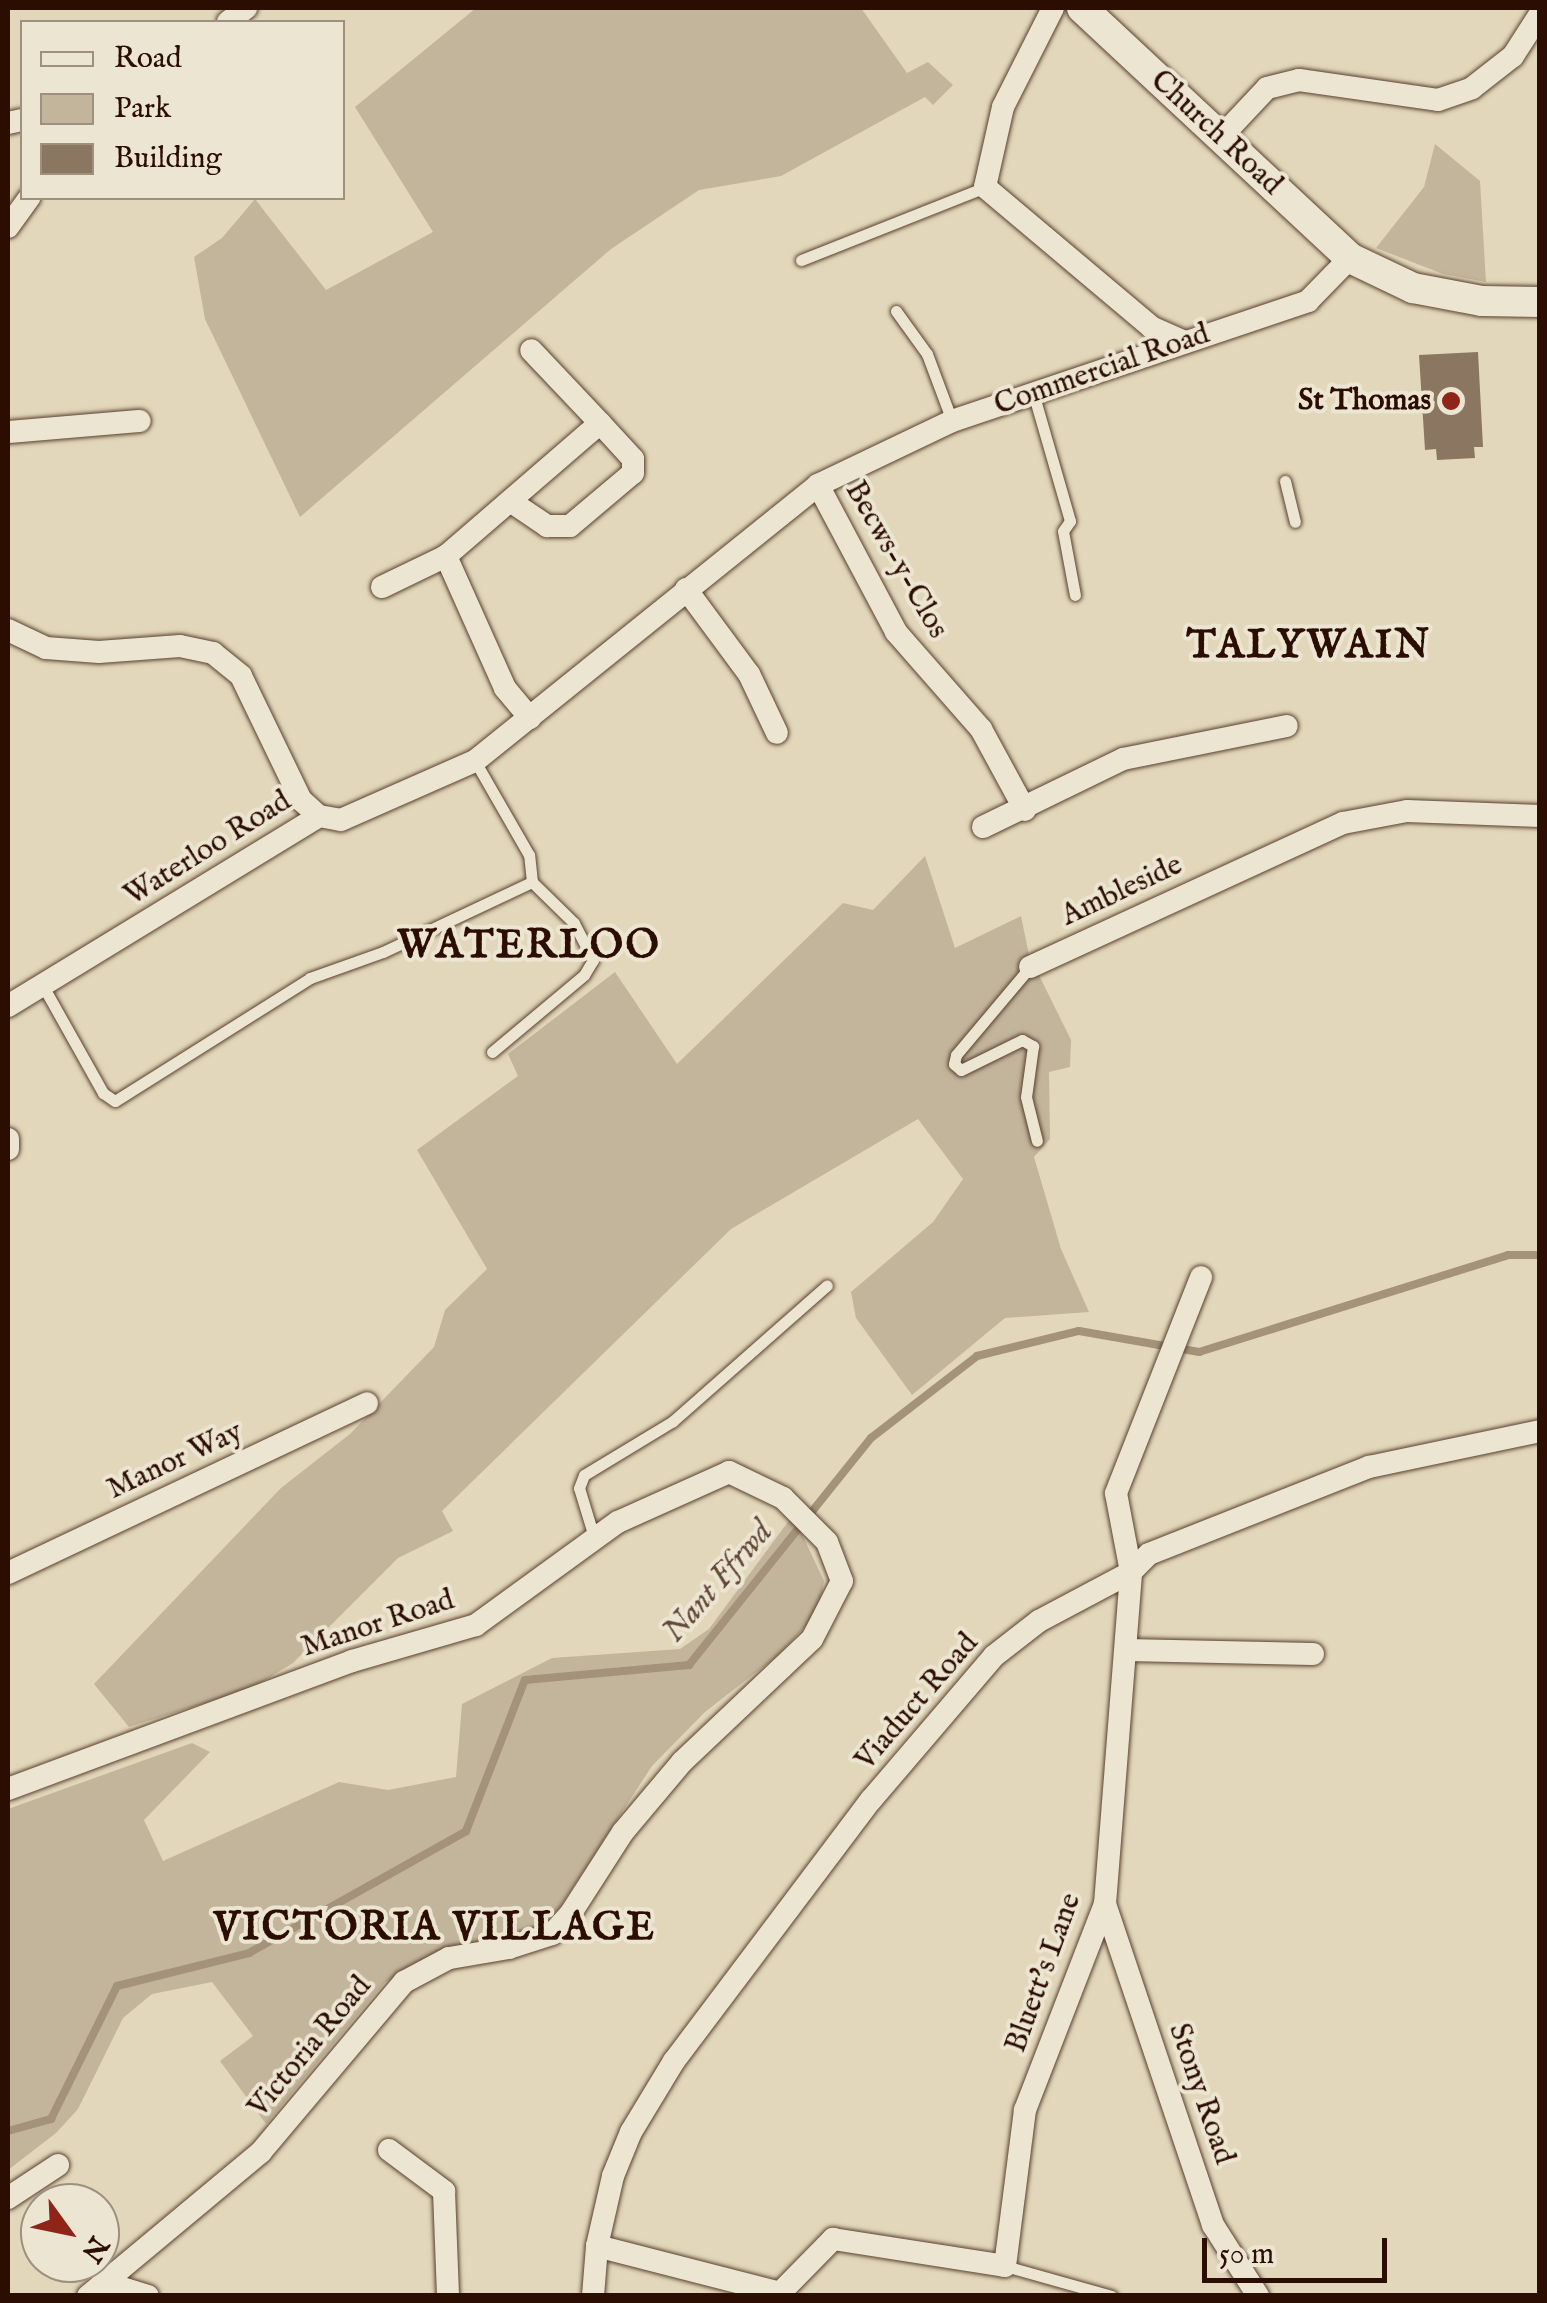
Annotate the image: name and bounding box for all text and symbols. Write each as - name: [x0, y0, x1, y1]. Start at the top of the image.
- legend: [20, 20, 345, 200]
- text: Road: [114, 40, 182, 78]
- street label: Church Road: [1143, 63, 1289, 203]
- text: Park: [114, 90, 171, 128]
- text: Building: [114, 140, 222, 178]
- street label: Commercial Road: [990, 316, 1214, 424]
- place label: St Thomas: [1298, 383, 1431, 419]
- marker: St Thomas: [1440, 390, 1462, 412]
- street label: Becws-y-Clos: [837, 475, 955, 645]
- district label: TALYWAIN: [1186, 623, 1432, 671]
- street label: Waterloo Road: [118, 784, 298, 914]
- street label: Ambleside: [1056, 847, 1188, 935]
- district label: WATERLOO: [397, 923, 661, 971]
- street label: Manor Way: [102, 1414, 248, 1508]
- water label: Nant Ffrwd: [656, 1515, 782, 1651]
- street label: Manor Road: [297, 1582, 459, 1666]
- street label: Viaduct Road: [848, 1626, 986, 1778]
- street label: Bluett's Lane: [999, 1888, 1089, 2058]
- district label: VICTORIA VILLAGE: [214, 1905, 656, 1953]
- street label: Victoria Road: [241, 1969, 379, 2125]
- street label: Stony Road: [1160, 2019, 1242, 2169]
- north arrow: [20, 2183, 120, 2283]
- scale bar: [1207, 2218, 1392, 2280]
- text: N: [73, 2229, 115, 2268]
- text: 50 m: [1219, 2236, 1274, 2274]

